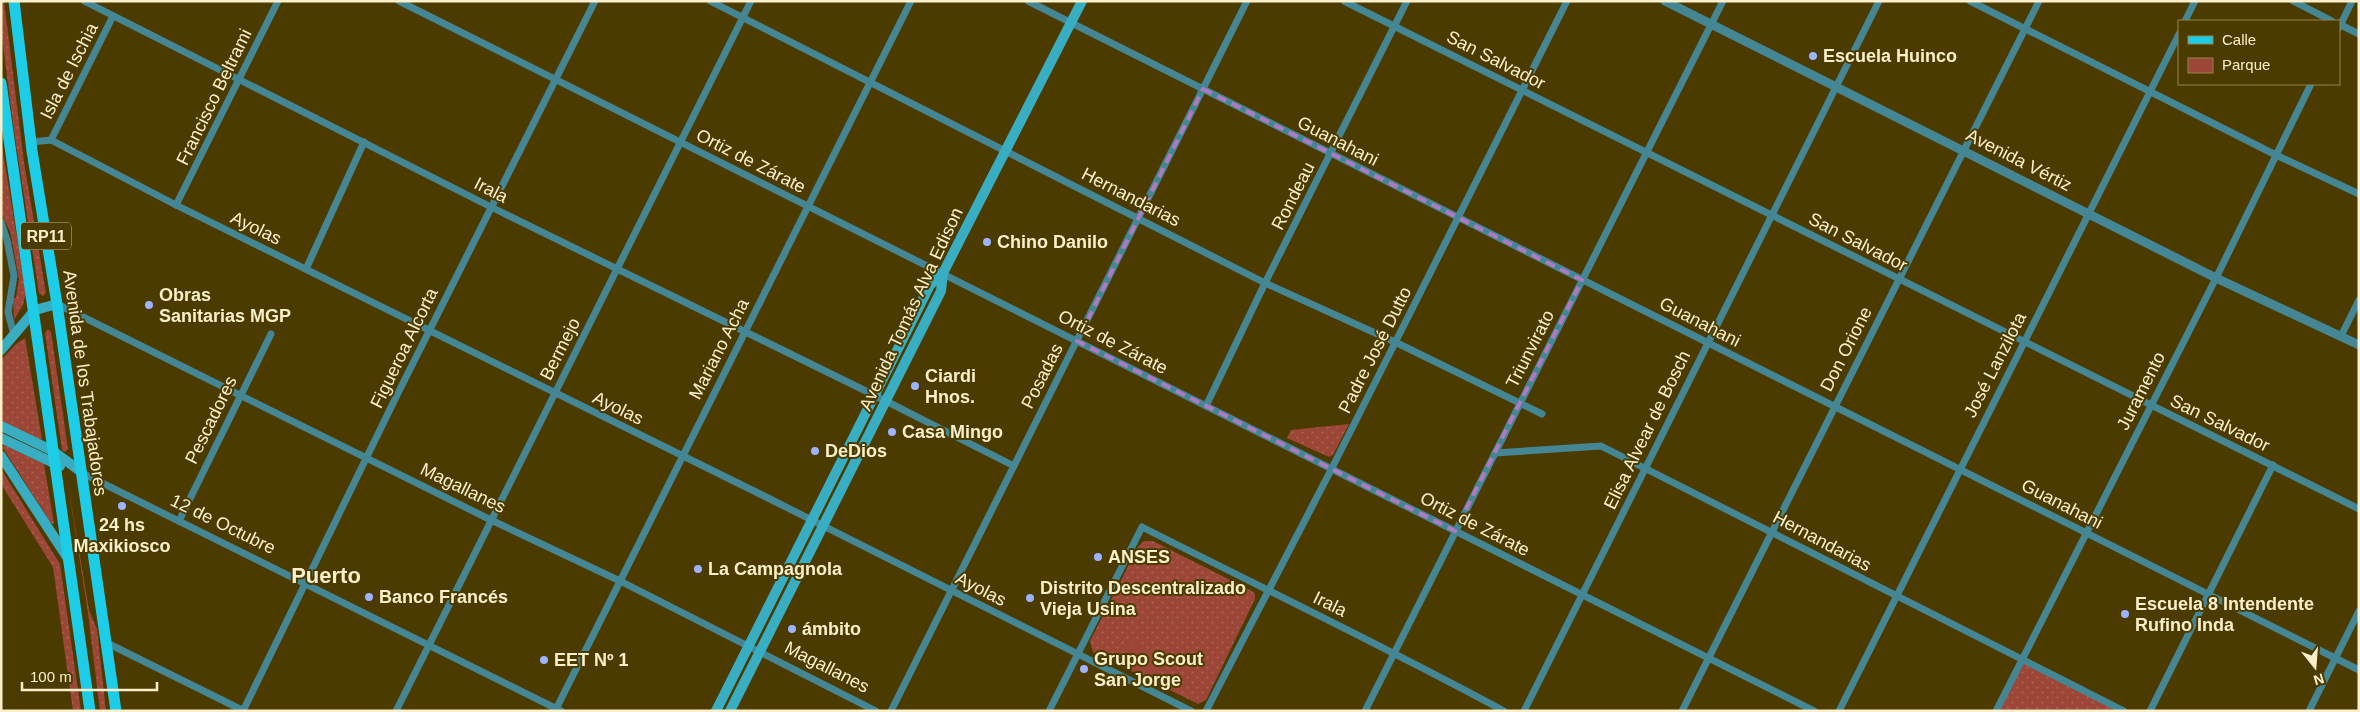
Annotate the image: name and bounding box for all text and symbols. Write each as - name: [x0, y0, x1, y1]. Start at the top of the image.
- street label: Isla de Ischia: [36, 19, 102, 122]
- legend: [2178, 20, 2340, 85]
- street label: Francisco Beltrami: [172, 26, 256, 168]
- street label: San Salvador: [1443, 27, 1549, 93]
- text: Calle: [2222, 31, 2256, 48]
- place label: Escuela Huinco: [1823, 46, 1957, 66]
- marker: Escuela Huinco: [1807, 50, 1819, 62]
- text: Parque: [2222, 56, 2270, 73]
- street label: Guanahani: [1294, 112, 1382, 170]
- street label: Ortiz de Zárate: [693, 125, 809, 197]
- street label: Avenida Vértiz: [1963, 125, 2075, 195]
- street label: Rondeau: [1268, 159, 1318, 233]
- street label: Hernandarias: [1078, 164, 1184, 230]
- street label: Irala: [471, 173, 512, 207]
- street label: Avenida Tomás Alva Edison: [855, 204, 967, 414]
- street label: Ayolas: [227, 207, 285, 249]
- street label: San Salvador: [1805, 209, 1911, 275]
- road number: RP11: [21, 222, 71, 250]
- place label: Chino Danilo: [997, 232, 1108, 252]
- marker: Chino Danilo: [981, 236, 993, 248]
- street label: Avenida de los Trabajadores: [59, 269, 111, 497]
- street label: Figueroa Alcorta: [366, 284, 442, 411]
- street label: Padre José Dutto: [1335, 284, 1415, 416]
- place label: Obras Sanitarias MGP: [159, 285, 291, 326]
- street label: Guanahani: [1656, 293, 1744, 351]
- street label: Mariano Acha: [685, 295, 753, 403]
- marker: Obras Sanitarias MGP: [143, 299, 155, 311]
- street label: Don Orione: [1816, 303, 1876, 395]
- street label: Ortiz de Zárate: [1055, 306, 1171, 378]
- street label: Triunvirato: [1502, 307, 1558, 391]
- street label: José Lanzilota: [1960, 308, 2030, 421]
- street label: Bermejo: [536, 315, 584, 383]
- street label: Posadas: [1017, 340, 1067, 412]
- street label: Elisa Alvear de Bosch: [1600, 347, 1694, 513]
- street label: Juramento: [2113, 349, 2169, 433]
- place label: Ciardi Hnos.: [925, 366, 976, 407]
- street label: Pescadores: [181, 373, 241, 467]
- marker: Ciardi Hnos.: [909, 380, 921, 392]
- street label: Ayolas: [589, 387, 647, 429]
- street label: San Salvador: [2167, 390, 2273, 456]
- place label: Casa Mingo: [902, 422, 1003, 442]
- marker: Casa Mingo: [886, 426, 898, 438]
- place label: DeDios: [825, 441, 887, 461]
- marker: DeDios: [809, 445, 821, 457]
- street label: Magallanes: [417, 459, 509, 517]
- street label: Guanahani: [2018, 475, 2106, 533]
- street label: Ortiz de Zárate: [1417, 488, 1533, 560]
- street label: 12 de Octubre: [167, 490, 279, 558]
- marker: 24 hs Maxikiosco: [116, 500, 128, 512]
- street label: Hernandarias: [1770, 507, 1874, 575]
- place label: 24 hs Maxikiosco: [73, 515, 171, 556]
- place label: ANSES: [1108, 547, 1170, 567]
- marker: ANSES: [1092, 551, 1104, 563]
- place label: La Campagnola: [708, 559, 843, 579]
- district label: Puerto: [291, 563, 361, 588]
- marker: La Campagnola: [692, 563, 704, 575]
- street label: Ayolas: [953, 568, 1009, 610]
- place label: Distrito Descentralizado Vieja Usina: [1040, 578, 1246, 619]
- place label: Banco Francés: [379, 587, 508, 607]
- street label: Irala: [1310, 587, 1351, 621]
- marker: Banco Francés: [363, 591, 375, 603]
- marker: Distrito Descentralizado Vieja Usina: [1024, 592, 1036, 604]
- place label: Escuela 8 Intendente Rufino Inda: [2135, 594, 2314, 635]
- marker: Escuela 8 Intendente Rufino Inda: [2119, 608, 2131, 620]
- place label: ámbito: [802, 619, 861, 639]
- marker: ámbito: [786, 623, 798, 635]
- street label: Magallanes: [781, 637, 873, 697]
- north arrow: [2290, 642, 2340, 692]
- place label: Grupo Scout San Jorge: [1094, 649, 1203, 690]
- place label: EET Nº 1: [554, 650, 629, 670]
- marker: EET Nº 1: [538, 654, 550, 666]
- scale bar: [22, 660, 158, 692]
- marker: Grupo Scout San Jorge: [1078, 663, 1090, 675]
- text: 100 m: [30, 668, 72, 685]
- text: N: [2312, 670, 2326, 689]

